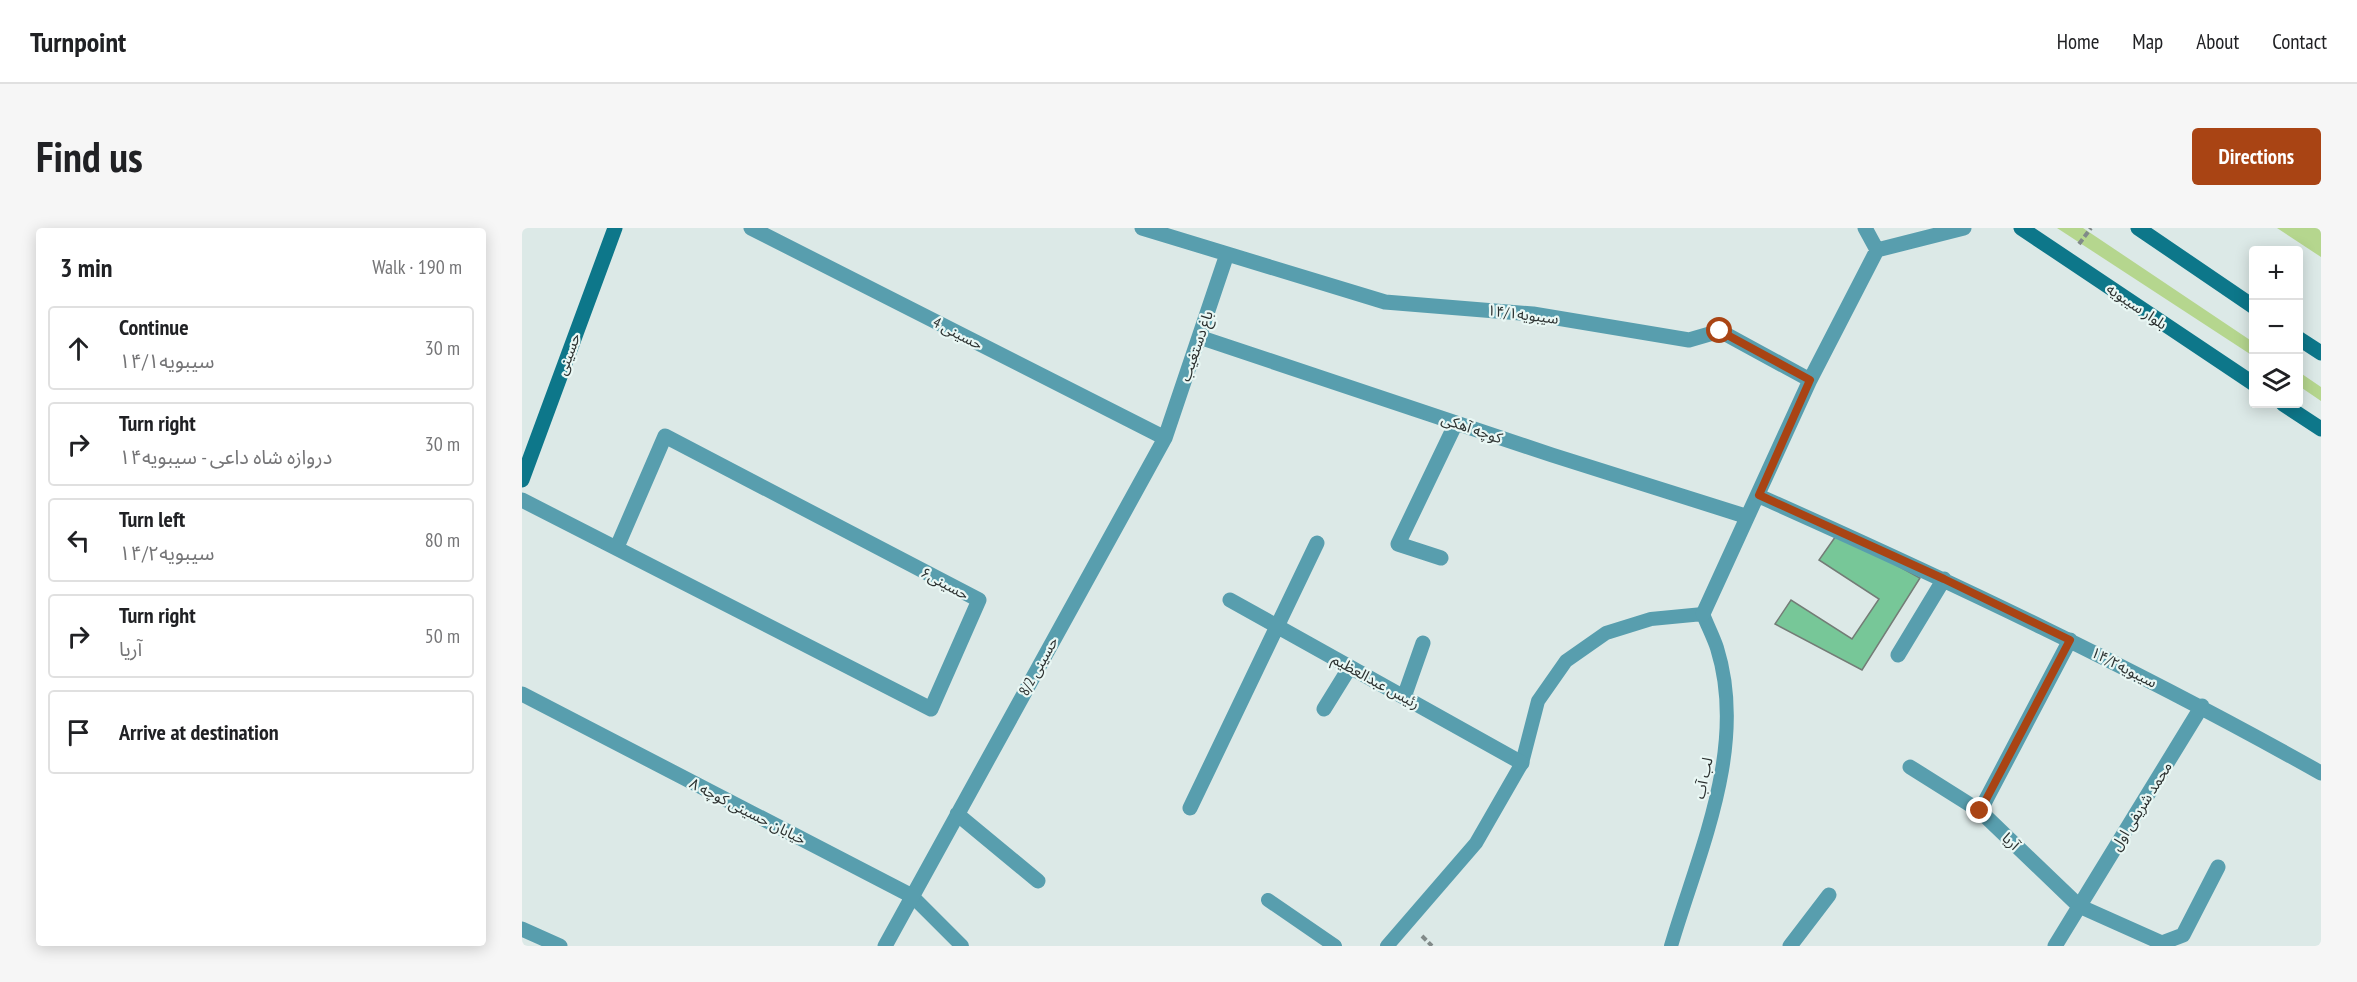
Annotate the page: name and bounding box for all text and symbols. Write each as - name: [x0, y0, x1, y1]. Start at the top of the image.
- text: Turnpoint: [30, 23, 126, 60]
- text: Home: [2057, 28, 2099, 55]
- text: Map: [2132, 28, 2163, 55]
- text: About: [2196, 28, 2239, 55]
- text: Contact: [2272, 28, 2327, 55]
- button: Directions: [2192, 128, 2321, 185]
- text: Find us: [36, 129, 143, 184]
- map controls: [2249, 246, 2303, 408]
- button: +: [2249, 246, 2303, 300]
- text: 3 min: [60, 251, 113, 284]
- text: Walk · 190 m: [372, 254, 462, 280]
- street label: بلوار سیبویه: [2103, 279, 2171, 333]
- street label: سیبویه۱۴/۱: [1486, 300, 1560, 328]
- button: −: [2249, 300, 2303, 354]
- street label: باغ دستغیب: [1175, 308, 1220, 385]
- street label: حسینی 4: [930, 312, 986, 354]
- text: Continue: [119, 313, 189, 341]
- route start: [1706, 317, 1732, 343]
- street label: حسینی: [552, 330, 584, 378]
- icon: ahead: [62, 332, 95, 365]
- text: 30 m: [425, 335, 460, 361]
- text: سیبویه۱۴/۱: [119, 348, 214, 374]
- button: layers: [2249, 354, 2303, 408]
- text: Turn right: [119, 409, 196, 437]
- street label: کوچه آهکی: [1439, 409, 1506, 449]
- icon: right: [62, 428, 95, 461]
- text: 30 m: [425, 431, 460, 457]
- text: دروازه شاه داعی - سیبویه۱۴: [119, 444, 332, 470]
- text: Turn left: [119, 505, 185, 533]
- icon: left: [62, 524, 95, 557]
- text: 80 m: [425, 527, 460, 553]
- text: سیبویه۱۴/۲: [119, 540, 214, 566]
- street label: حسینی۶: [918, 562, 973, 604]
- text: Turn right: [119, 601, 196, 629]
- icon: right: [62, 620, 95, 653]
- text: 50 m: [425, 623, 460, 649]
- street label: 8/2 حسینی: [1014, 633, 1062, 699]
- text: آریا: [119, 636, 142, 662]
- street label: سیبویه۱۴/۲: [2088, 642, 2160, 692]
- street label: رئیس عبدالعظیم: [1328, 649, 1423, 715]
- icon: arrive: [62, 716, 95, 749]
- text: Arrive at destination: [119, 718, 279, 746]
- street label: لب آب: [1689, 755, 1717, 800]
- street label: محمد شریفی اول: [2106, 758, 2176, 854]
- street label: خیابان حسینی کوچه ۸: [686, 773, 810, 850]
- route end: [1966, 797, 1992, 823]
- street label: آریا: [1998, 828, 2024, 854]

